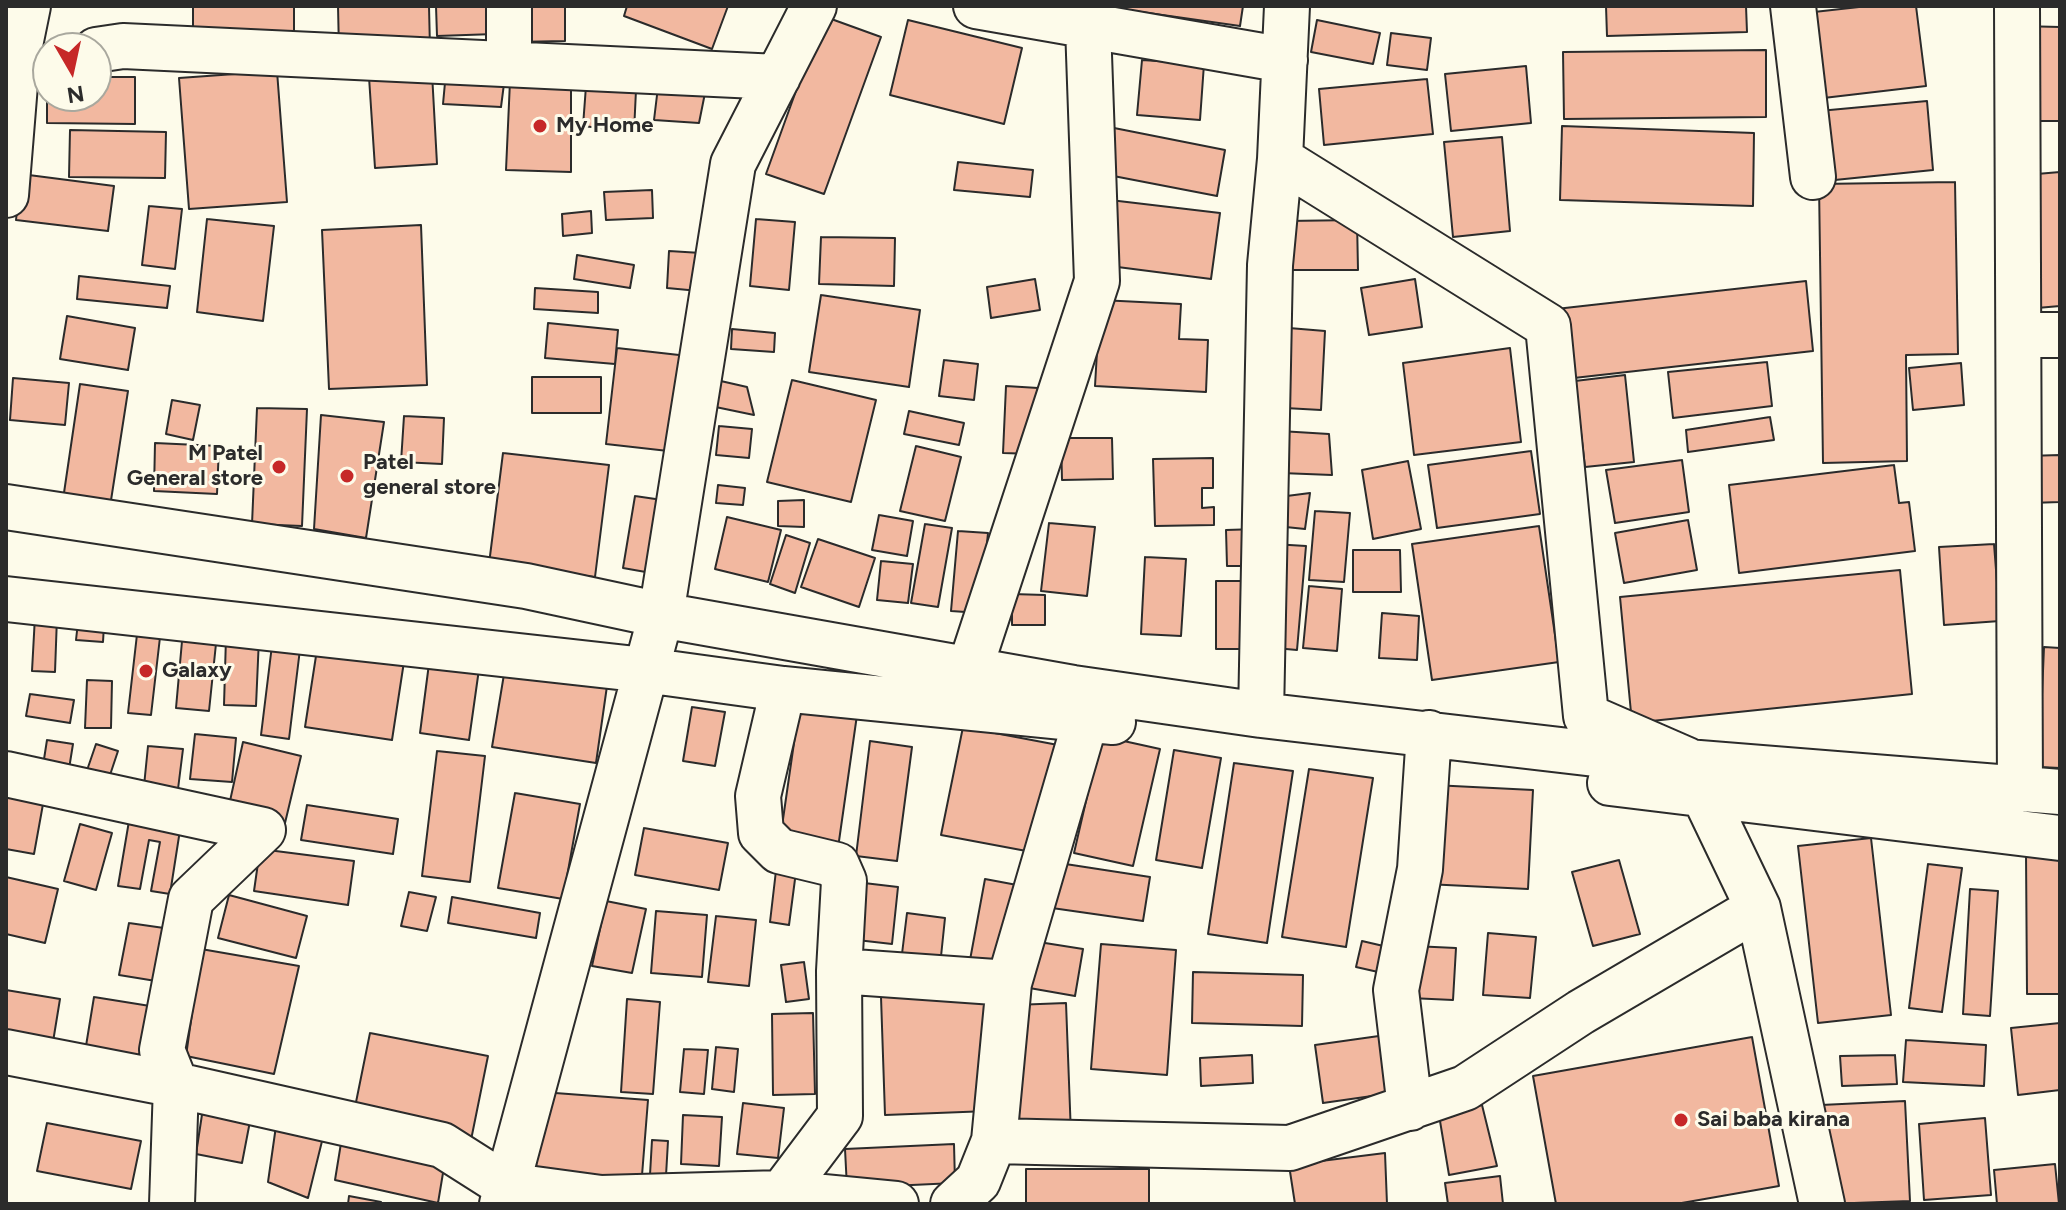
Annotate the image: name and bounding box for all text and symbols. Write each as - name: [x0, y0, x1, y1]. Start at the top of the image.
- north arrow: [32, 32, 112, 112]
- text: N: [65, 80, 86, 109]
- place label: My Home: [556, 113, 653, 139]
- marker: My Home: [531, 117, 549, 135]
- place label: M Patel General store: [127, 441, 263, 492]
- place label: Patel general store: [363, 450, 496, 502]
- marker: M Patel General store: [270, 458, 288, 476]
- marker: Patel general store: [338, 467, 356, 485]
- place label: Galaxy: [162, 658, 232, 684]
- marker: Galaxy: [137, 662, 155, 680]
- place label: Sai baba kirana: [1697, 1107, 1850, 1133]
- marker: Sai baba kirana: [1672, 1111, 1690, 1129]

